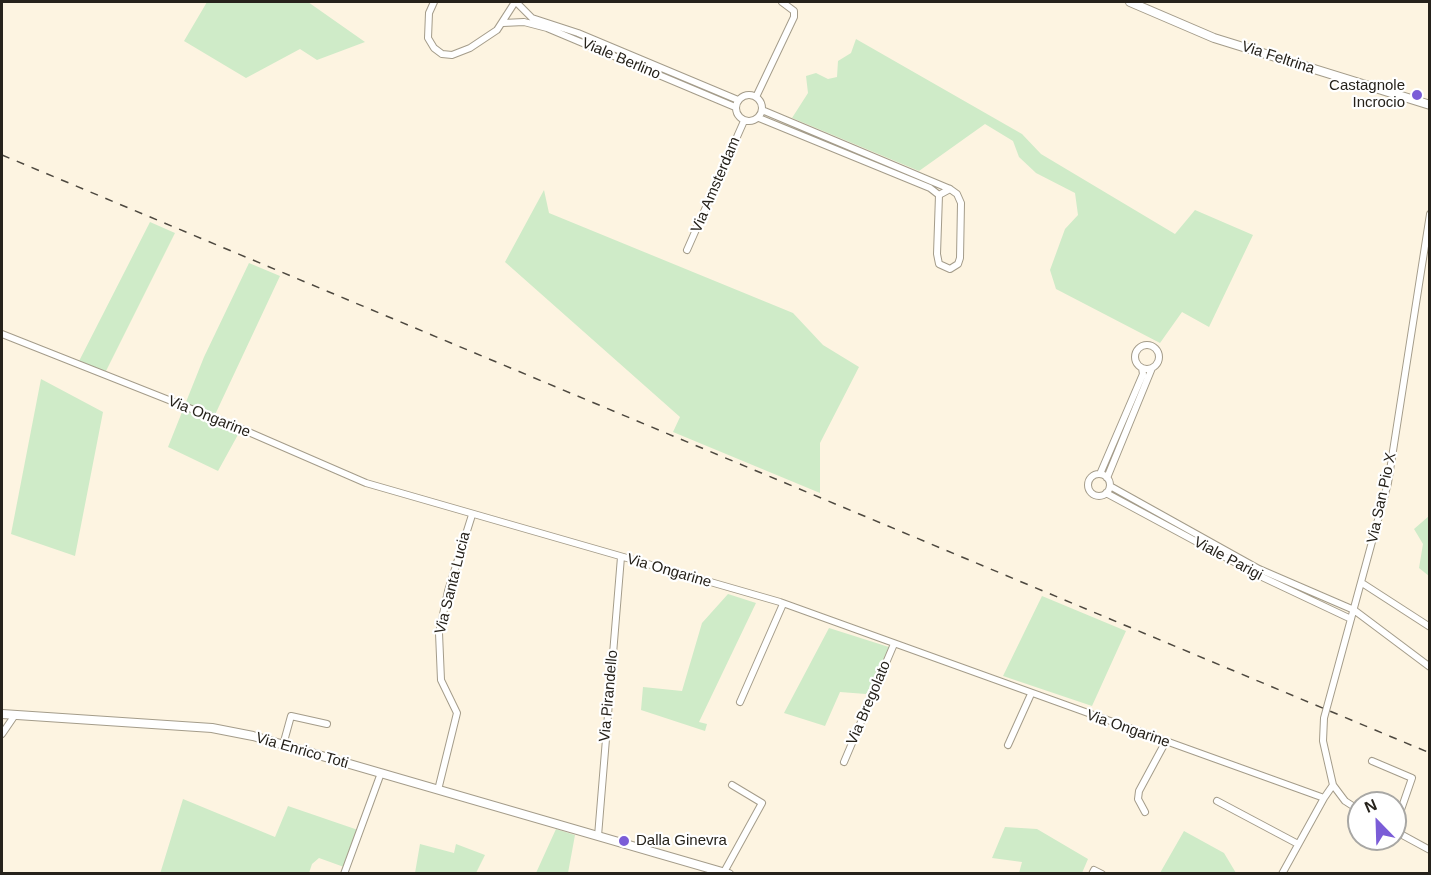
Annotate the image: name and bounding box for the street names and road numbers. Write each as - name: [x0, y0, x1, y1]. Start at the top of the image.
- street label: Viale Berlino: [579, 34, 663, 84]
- street label: Via Feltrina: [1239, 38, 1317, 78]
- street label: Via Amsterdam: [688, 134, 744, 236]
- street label: Via Ongarine: [165, 392, 253, 442]
- street label: Via San Pio X: [1364, 451, 1400, 545]
- street label: Via Santa Lucia: [432, 530, 474, 636]
- street label: Viale Parigi: [1190, 533, 1266, 585]
- street label: Via Ongarine: [625, 550, 713, 592]
- street label: Via Pirandello: [596, 649, 622, 743]
- street label: Via Bregolato: [843, 658, 895, 748]
- street label: Via Ongarine: [1084, 706, 1172, 752]
- street label: Via Enrico Toti: [254, 729, 350, 773]

